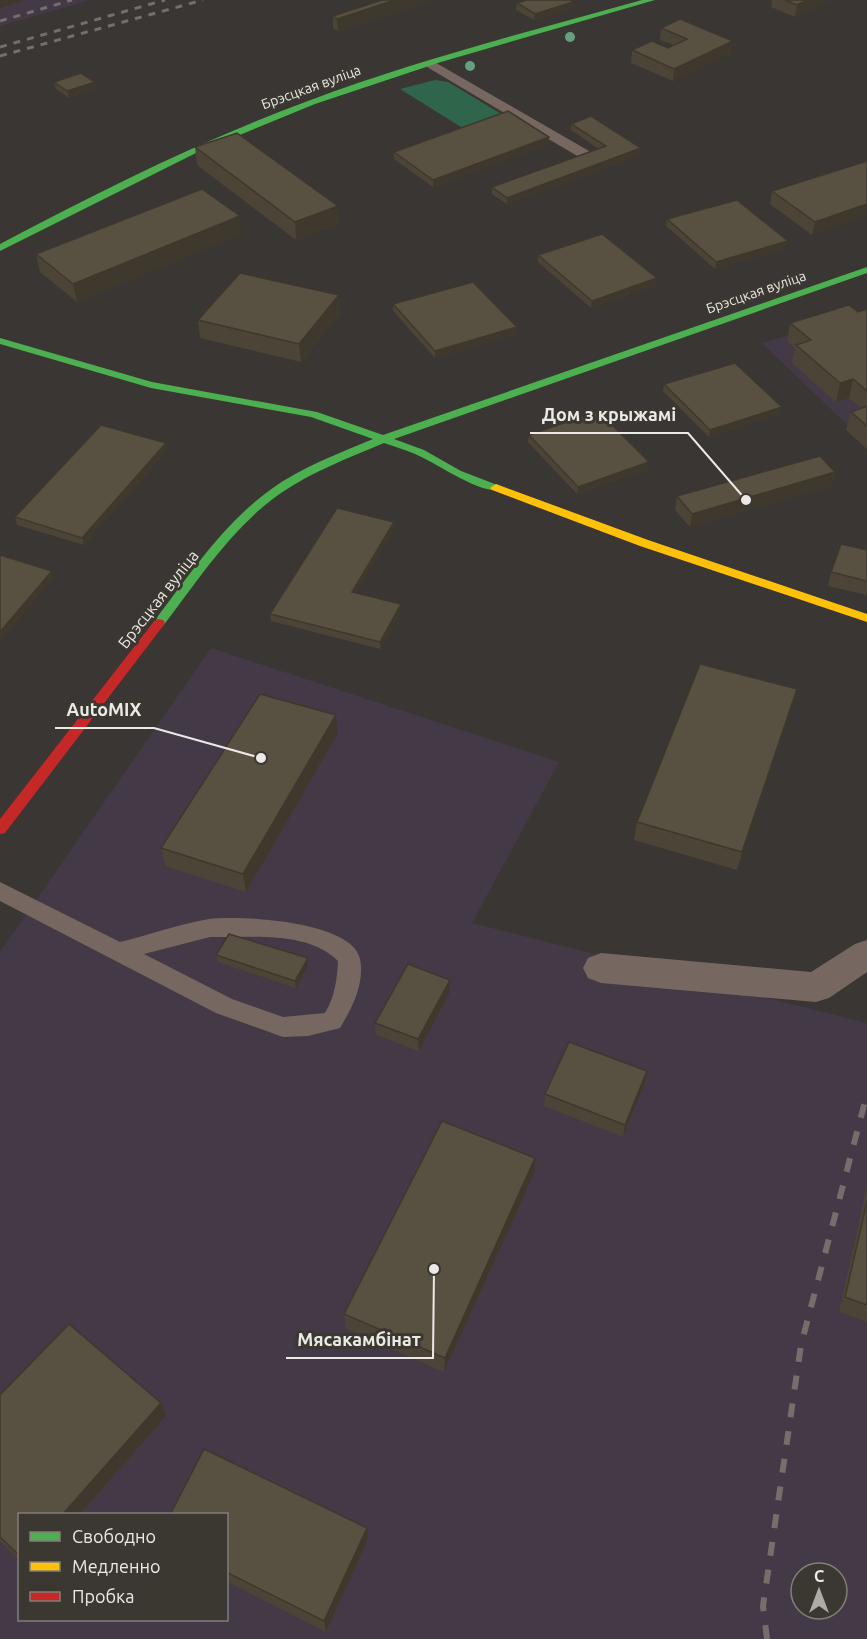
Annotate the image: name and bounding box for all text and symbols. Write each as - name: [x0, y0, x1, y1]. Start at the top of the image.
- street label: Брэсцкая вуліца: [259, 62, 363, 112]
- street label: Брэсцкая вуліца: [704, 267, 808, 317]
- callout: Дом з крыжамі: [530, 397, 688, 433]
- text: Дом з крыжамі: [542, 404, 676, 424]
- street label: Брэсцкая вуліца: [114, 546, 202, 652]
- callout: AutoMIX: [55, 692, 154, 728]
- text: AutoMIX: [67, 699, 142, 719]
- callout: Мясакамбінат: [286, 1322, 433, 1358]
- text: Мясакамбінат: [297, 1329, 421, 1349]
- legend: [18, 1513, 228, 1621]
- text: Свободно: [72, 1526, 156, 1546]
- text: Медленно: [72, 1556, 161, 1576]
- north arrow: [789, 1561, 849, 1621]
- text: С: [814, 1567, 824, 1585]
- text: Пробка: [72, 1586, 135, 1606]

